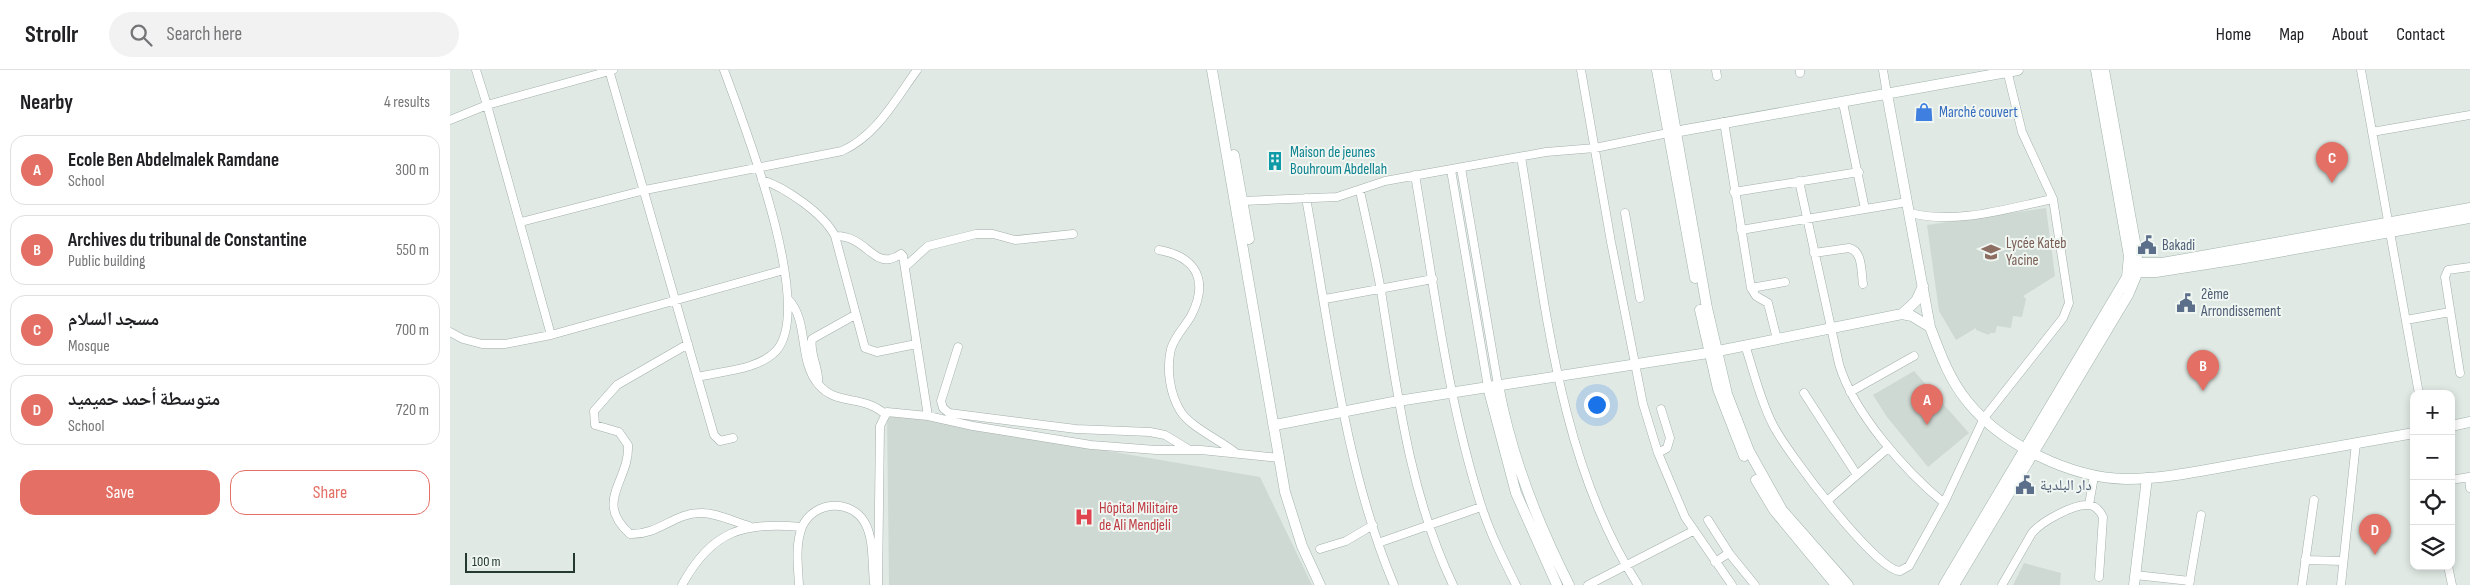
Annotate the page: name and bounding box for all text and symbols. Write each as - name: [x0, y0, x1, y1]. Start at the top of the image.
- search box: [109, 12, 459, 57]
- text: Strollr: [25, 20, 79, 49]
- icon: search: [127, 21, 155, 49]
- text: Search here: [167, 23, 242, 46]
- text: Home: [2216, 24, 2251, 45]
- text: Map: [2279, 24, 2304, 45]
- text: About: [2332, 24, 2368, 45]
- text: Contact: [2396, 24, 2445, 45]
- text: Nearby: [20, 90, 73, 115]
- text: 4 results: [384, 93, 430, 112]
- shop icon: Marché couvert: [1913, 101, 1935, 123]
- place label: Marché couvert: [1939, 103, 2018, 122]
- pin: C: [2316, 142, 2348, 183]
- place label: Maison de jeunes Bouhroum Abdellah: [1290, 143, 1387, 179]
- text: Ecole Ben Abdelmalek Ramdane: [68, 149, 279, 172]
- building icon: Maison de jeunes Bouhroum Abdellah: [1264, 150, 1286, 172]
- text: A: [33, 161, 41, 180]
- text: 300 m: [395, 161, 429, 180]
- text: School: [68, 172, 104, 191]
- text: Archives du tribunal de Constantine: [68, 229, 307, 252]
- place label: Lycée Kateb Yacine: [2006, 234, 2066, 270]
- public building icon: Bakadi: [2136, 234, 2158, 256]
- place label: Bakadi: [2162, 236, 2195, 255]
- text: B: [33, 241, 41, 260]
- text: 550 m: [396, 241, 429, 260]
- school or university icon: Lycée Kateb Yacine: [1980, 241, 2002, 263]
- text: Public building: [68, 252, 145, 271]
- place label: 2ème Arrondissement: [2200, 285, 2282, 321]
- public building icon: 2ème Arrondissement: [2175, 292, 2197, 314]
- text: مسجد السلام: [68, 308, 159, 331]
- text: C: [33, 321, 41, 340]
- text: 700 m: [396, 321, 429, 340]
- text: Mosque: [68, 337, 110, 356]
- pin: B: [2187, 350, 2219, 391]
- pin: A: [1911, 384, 1943, 425]
- text: متوسطة أحمد حميميد: [68, 388, 220, 411]
- map controls: [2410, 390, 2455, 570]
- button: +: [2410, 390, 2455, 435]
- your location: [1584, 392, 1610, 418]
- text: D: [33, 401, 41, 420]
- text: 720 m: [396, 401, 429, 420]
- text: School: [68, 417, 104, 436]
- button: −: [2410, 435, 2455, 480]
- button: Save: [20, 470, 220, 515]
- button: Share: [230, 470, 430, 515]
- public building icon: دار البلدية: [2014, 474, 2036, 496]
- place label: دار البلدية: [2040, 476, 2092, 495]
- button: locate: [2410, 480, 2455, 525]
- place label: Hôpital Militaire de Ali Mendjeli: [1099, 499, 1178, 535]
- hospital icon: Hôpital Militaire de Ali Mendjeli: [1073, 506, 1095, 528]
- pin: D: [2359, 514, 2391, 555]
- button: layers: [2410, 525, 2455, 570]
- scale bar: [465, 550, 575, 573]
- text: 100 m: [472, 553, 501, 570]

